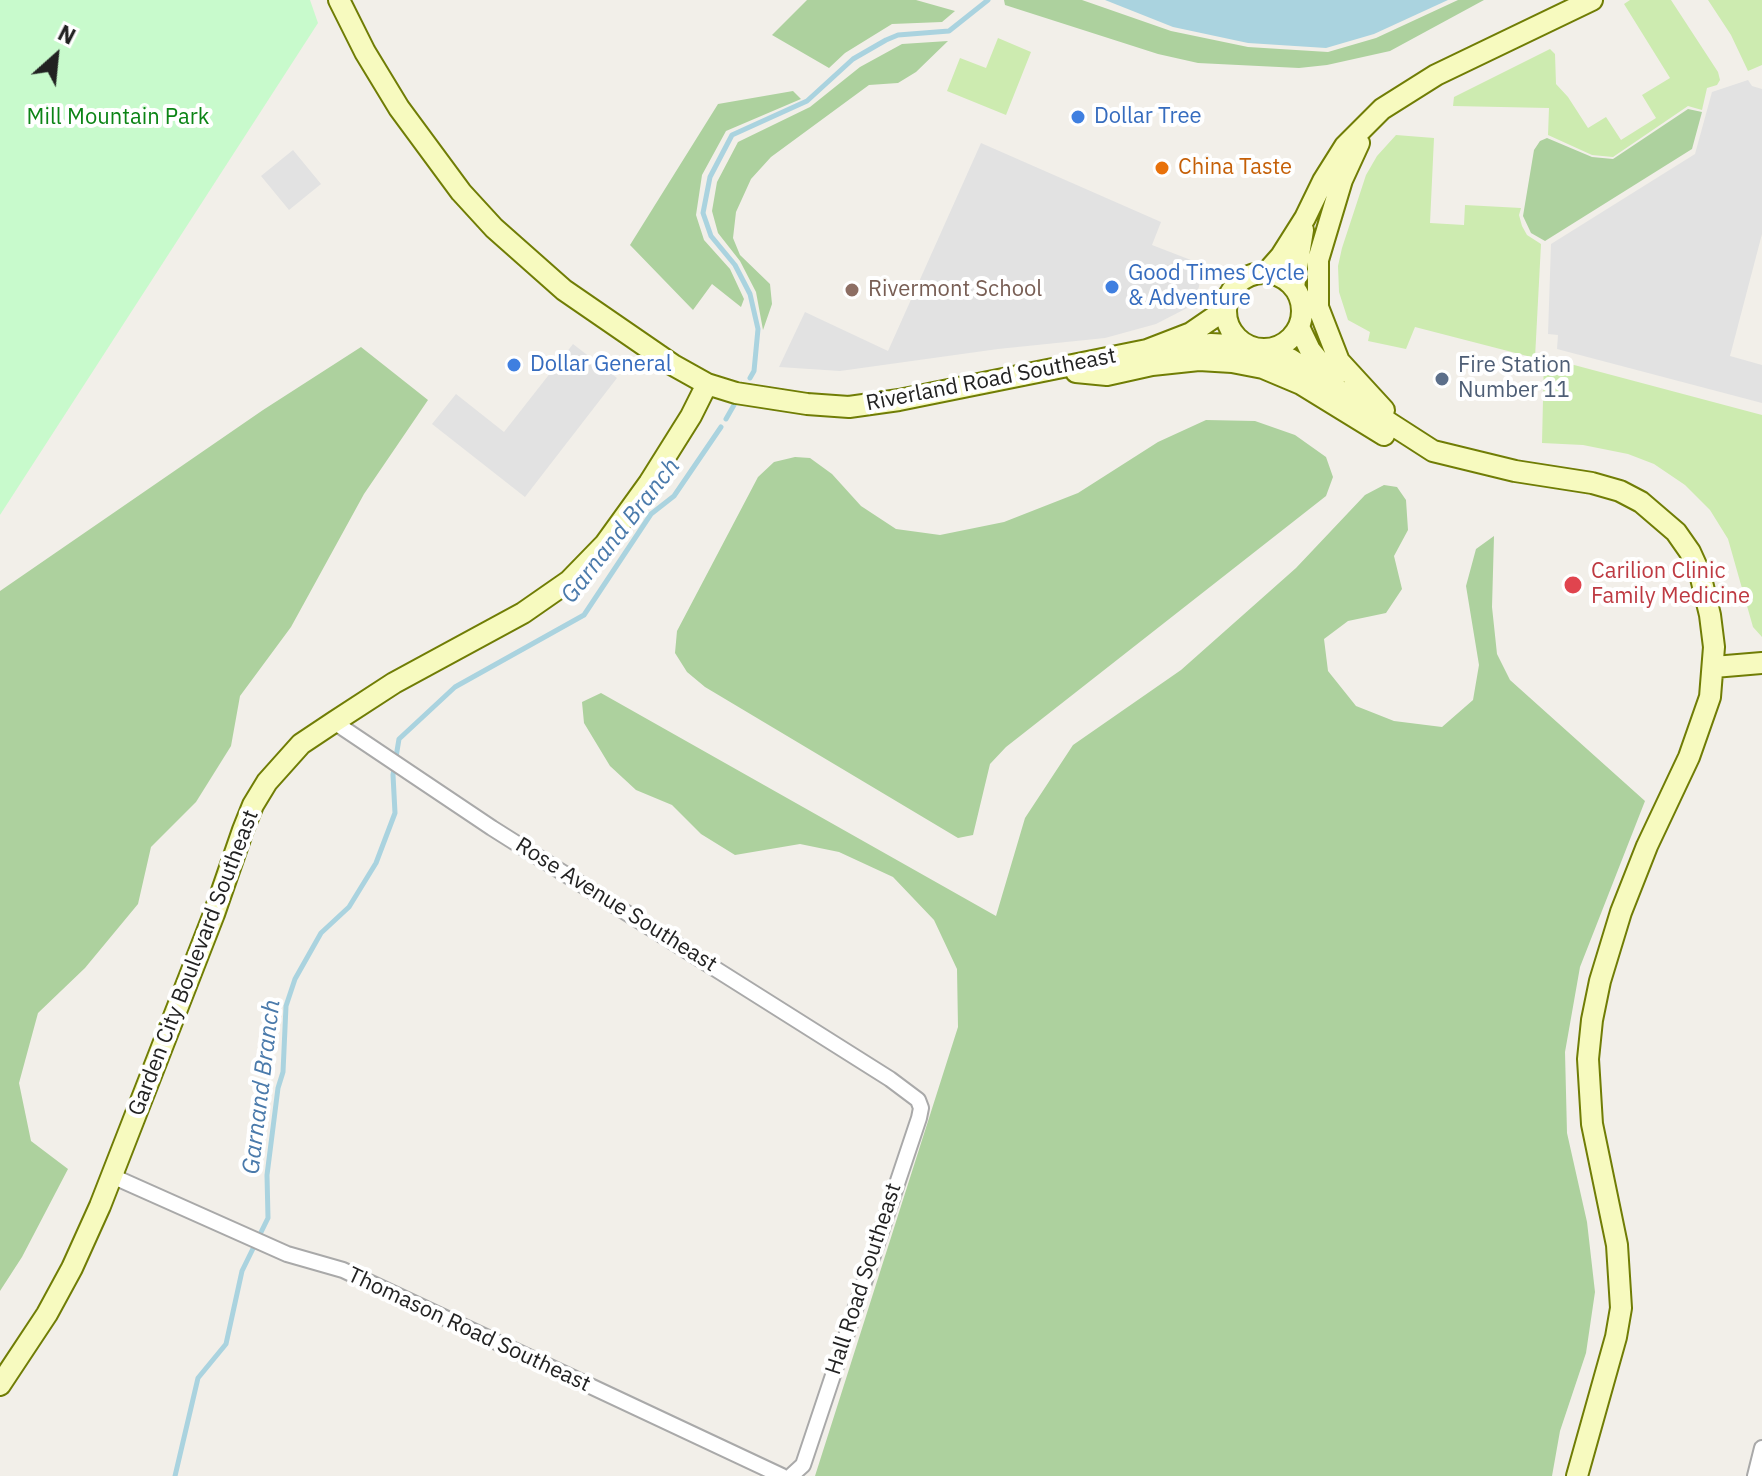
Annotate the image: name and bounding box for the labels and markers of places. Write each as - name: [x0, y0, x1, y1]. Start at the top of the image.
- place label: Dollar Tree: [1094, 104, 1202, 130]
- marker: Dollar Tree: [1069, 108, 1087, 126]
- place label: China Taste: [1178, 155, 1292, 181]
- marker: China Taste: [1153, 159, 1171, 177]
- place label: Good Times Cycle & Adventure: [1128, 261, 1305, 312]
- place label: Rivermont School: [868, 277, 1042, 303]
- marker: Good Times Cycle & Adventure: [1103, 278, 1121, 296]
- marker: Rivermont School: [843, 281, 861, 299]
- place label: Dollar General: [530, 352, 672, 378]
- place label: Fire Station Number 11: [1458, 353, 1571, 404]
- marker: Dollar General: [505, 356, 523, 374]
- marker: Fire Station Number 11: [1433, 370, 1451, 388]
- place label: Carilion Clinic Family Medicine: [1591, 559, 1750, 610]
- marker: Carilion Clinic Family Medicine: [1562, 574, 1584, 596]

